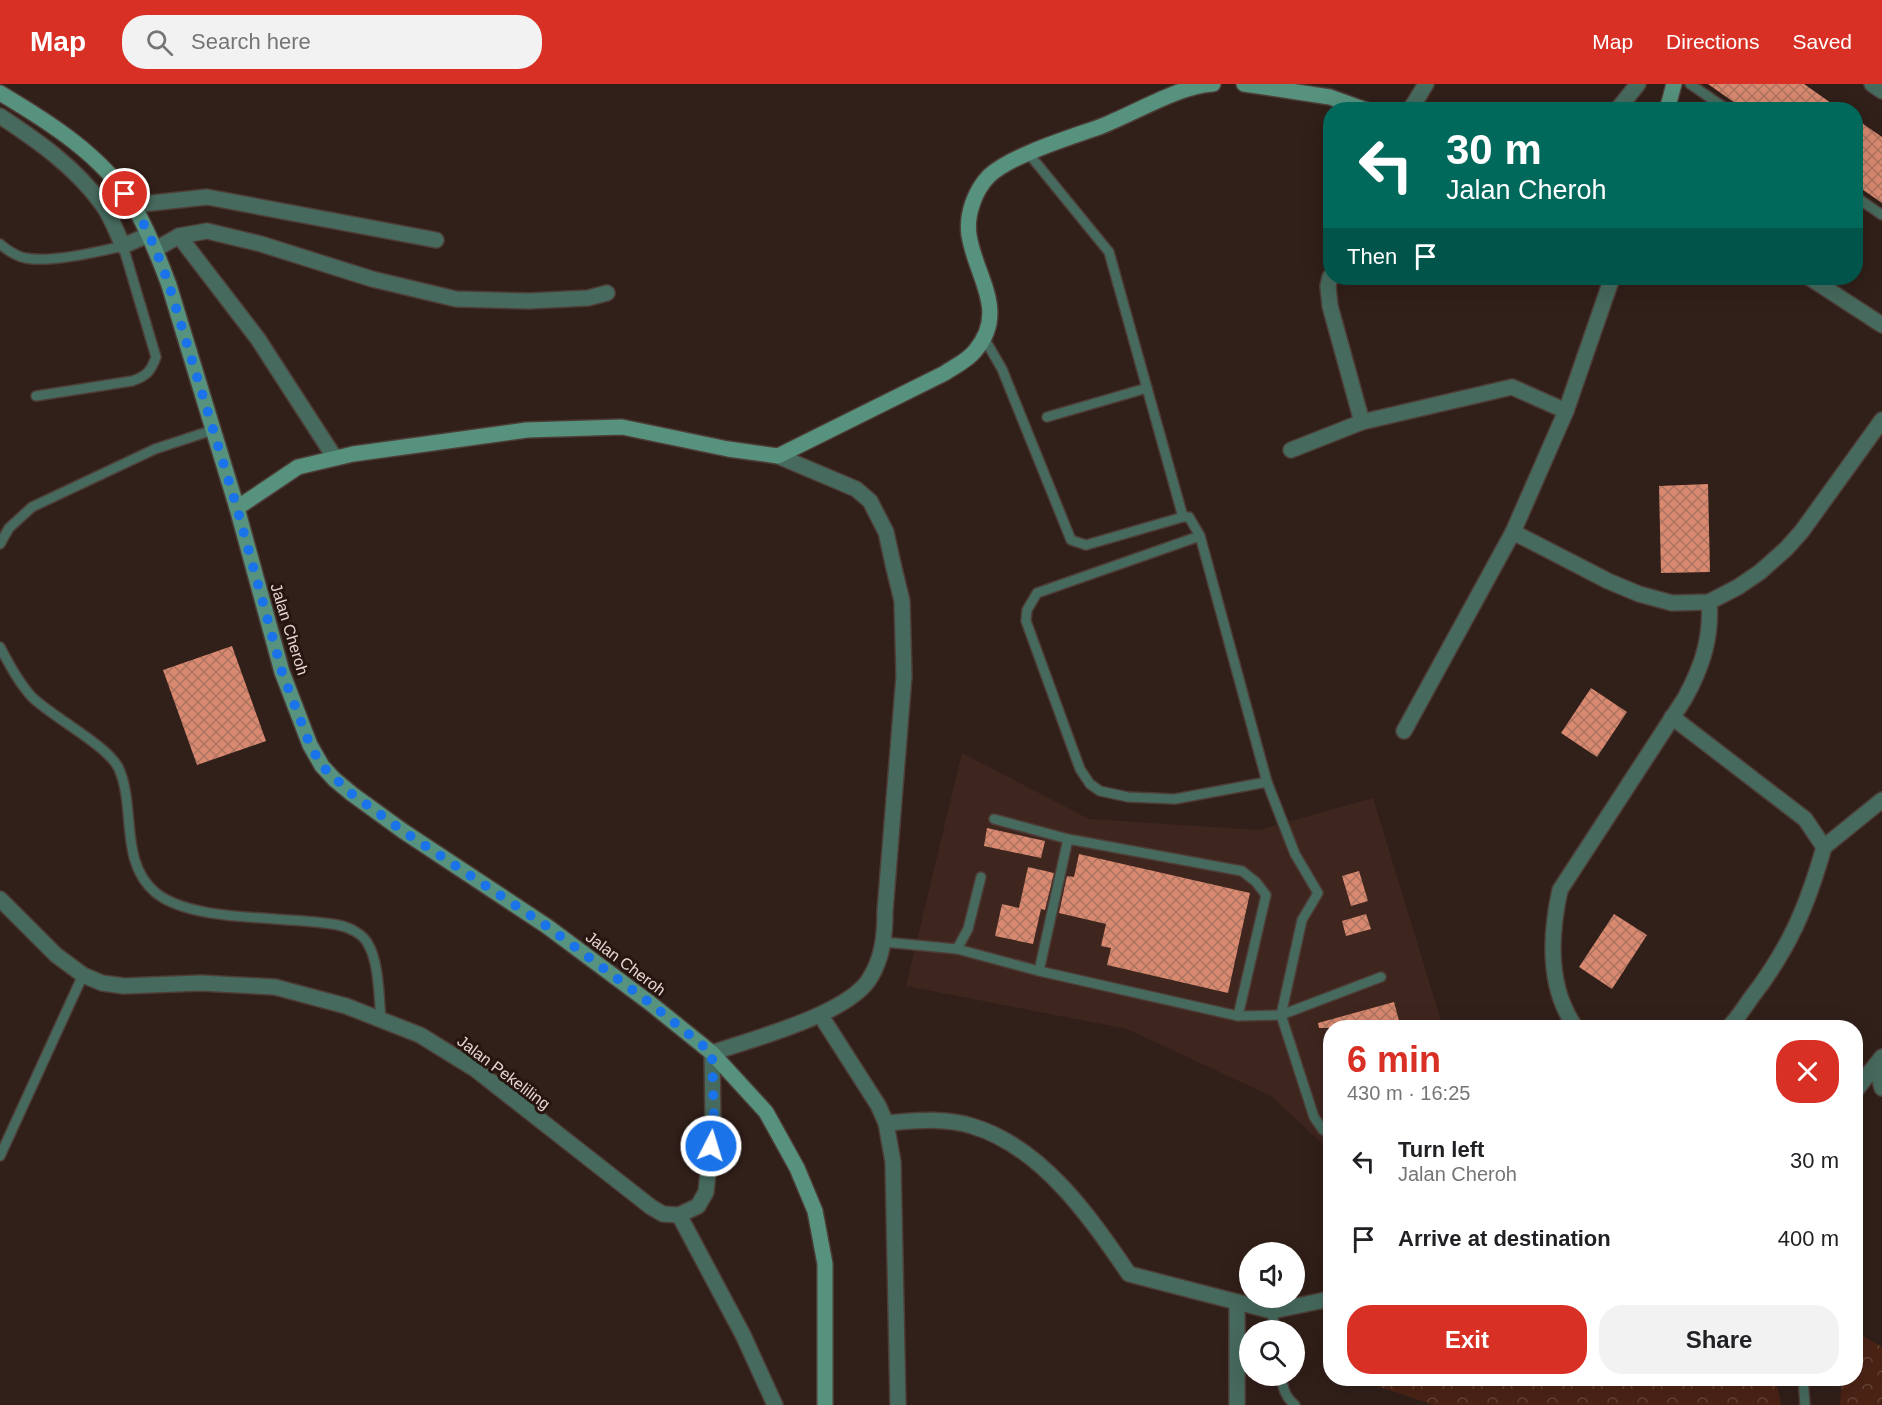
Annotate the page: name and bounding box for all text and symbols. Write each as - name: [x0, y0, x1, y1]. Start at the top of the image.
- search box: [122, 15, 542, 69]
- text: Map: [30, 26, 86, 57]
- icon: search: [143, 26, 176, 59]
- text: Search here: [191, 29, 311, 54]
- text: Map: [1592, 30, 1633, 53]
- text: Directions: [1666, 30, 1759, 53]
- text: Saved: [1792, 30, 1852, 53]
- icon: left: [1347, 126, 1425, 204]
- text: 30 m: [1446, 126, 1542, 173]
- pin: [99, 168, 150, 219]
- text: Jalan Cheroh: [1446, 175, 1607, 205]
- icon: arrive: [108, 177, 141, 210]
- icon: arrive: [1409, 240, 1442, 273]
- text: Then: [1347, 244, 1397, 269]
- street label: Jalan Cheroh: [267, 581, 312, 677]
- street label: Jalan Cheroh: [583, 928, 669, 999]
- street label: Jalan Pekeliling: [454, 1032, 553, 1113]
- text: 6 min: [1347, 1039, 1441, 1080]
- button: close: [1776, 1040, 1839, 1103]
- text: 430 m · 16:25: [1347, 1082, 1470, 1104]
- position arrow: [679, 1114, 743, 1178]
- text: Turn left: [1398, 1137, 1484, 1162]
- icon: left: [1347, 1145, 1380, 1178]
- text: 30 m: [1790, 1148, 1839, 1173]
- text: Jalan Cheroh: [1398, 1163, 1517, 1185]
- icon: arrive: [1347, 1223, 1380, 1256]
- text: Arrive at destination: [1398, 1226, 1611, 1251]
- text: 400 m: [1778, 1226, 1839, 1251]
- map controls: [1239, 1242, 1305, 1386]
- button: sound: [1239, 1242, 1305, 1308]
- button: Exit: [1347, 1305, 1587, 1374]
- button: Share: [1599, 1305, 1839, 1374]
- button: search: [1239, 1320, 1305, 1386]

